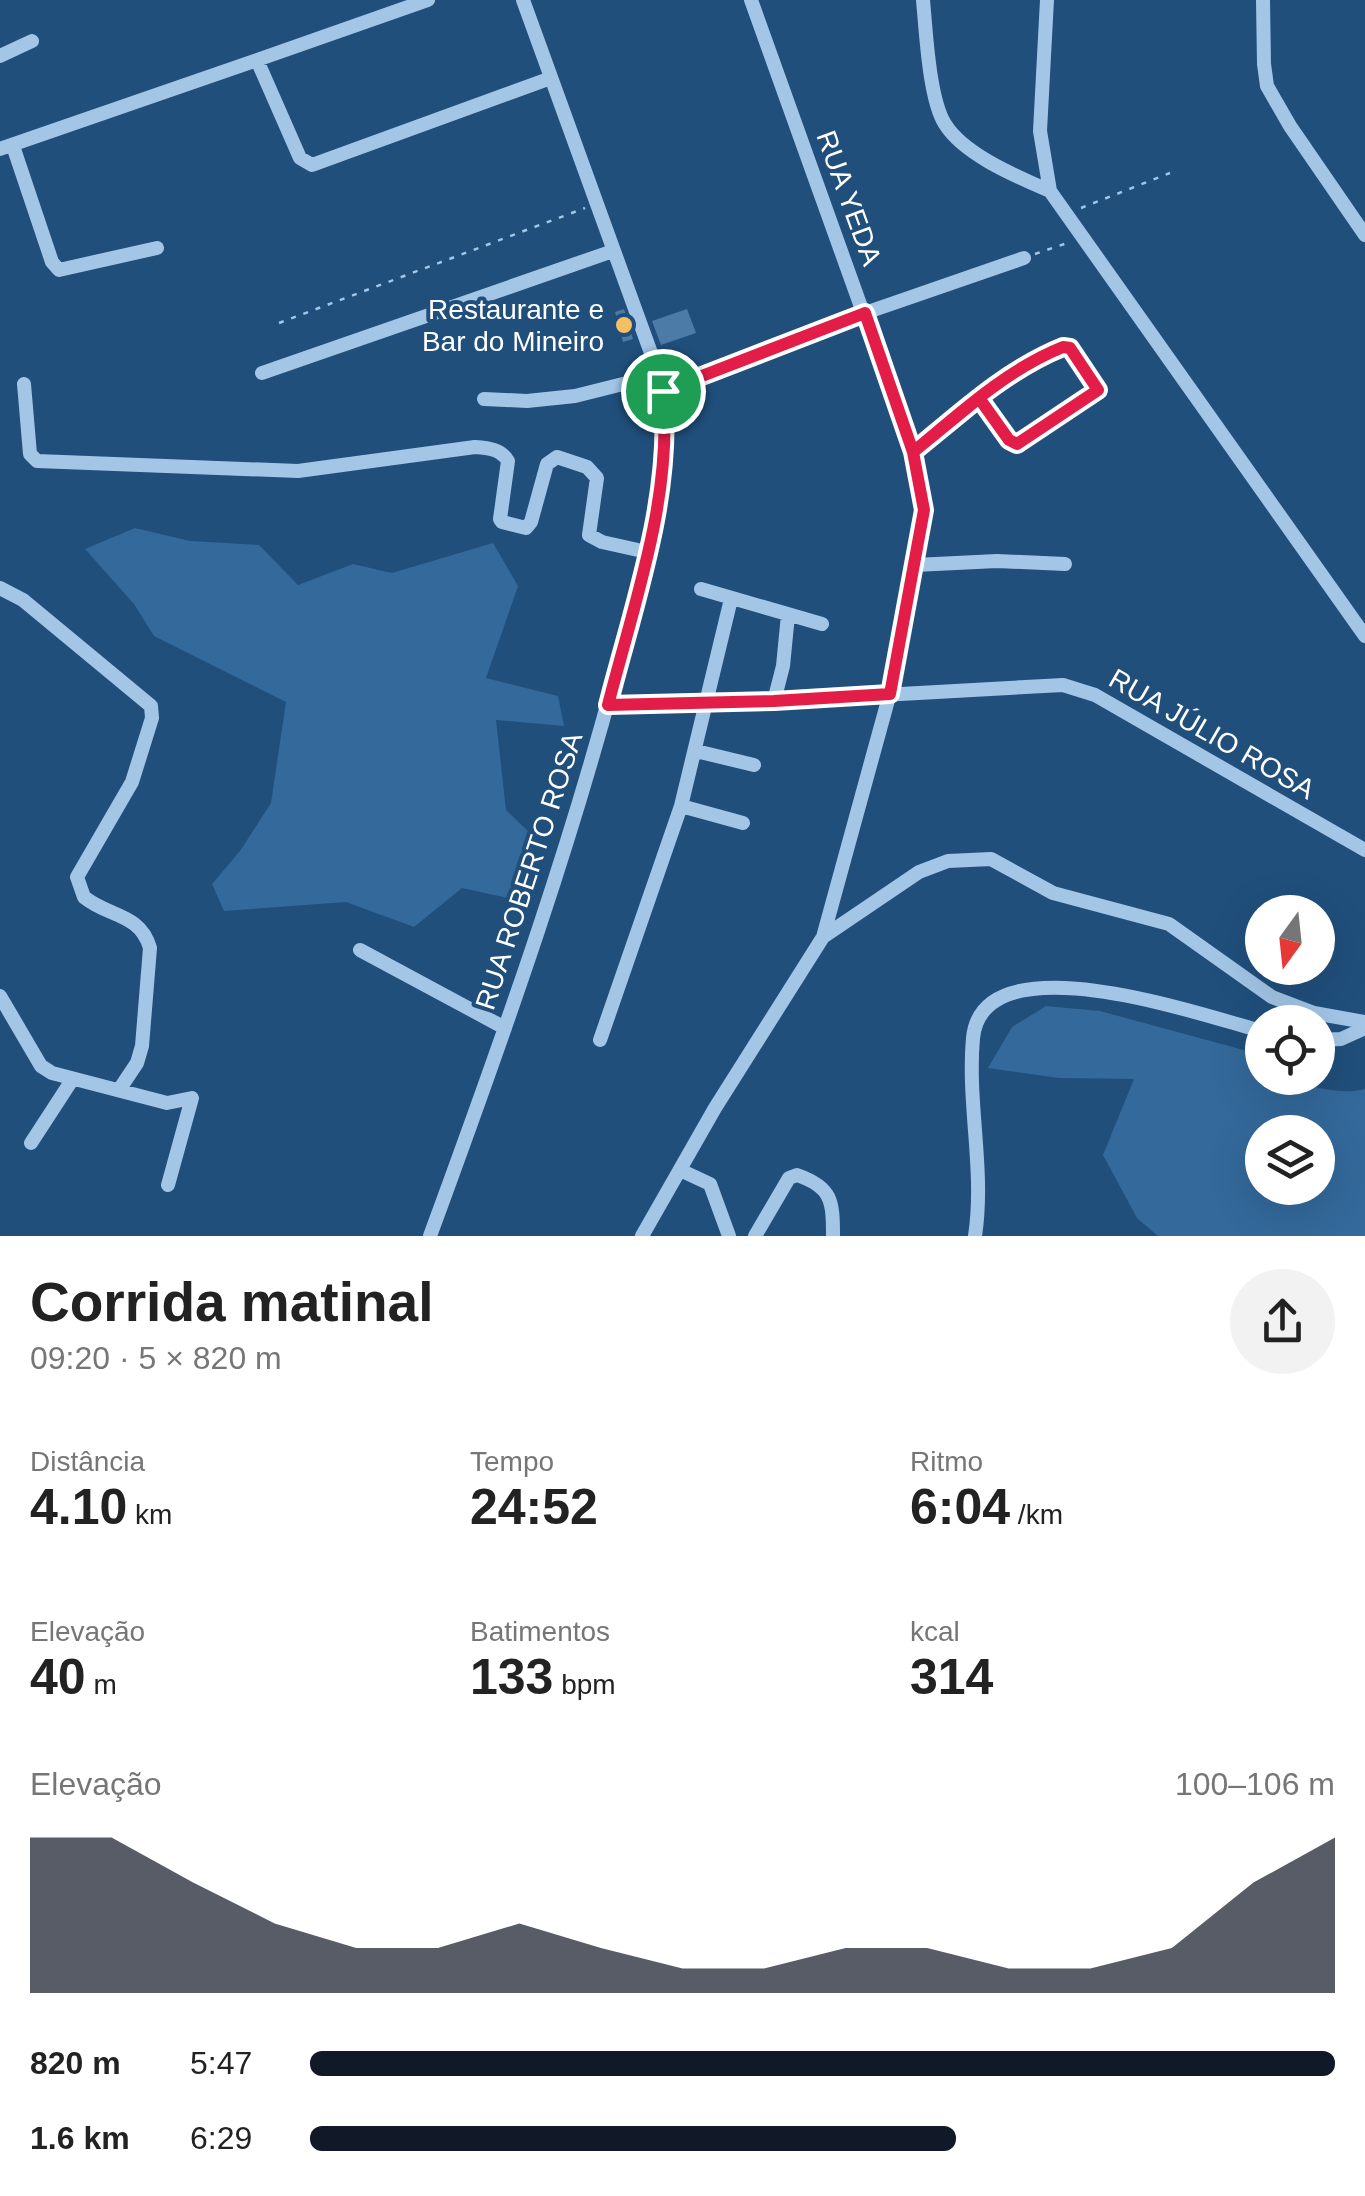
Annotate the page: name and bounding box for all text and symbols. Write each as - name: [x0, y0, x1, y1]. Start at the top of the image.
- street label: RUA YEDA: [810, 126, 888, 270]
- place label: Restaurante e Bar do Mineiro: [422, 294, 604, 357]
- marker: Restaurante e Bar do Mineiro: [613, 314, 635, 336]
- pin: [621, 349, 706, 434]
- icon: arrive: [636, 364, 691, 419]
- street label: RUA JÚLIO ROSA: [1104, 663, 1320, 806]
- street label: RUA ROBERTO ROSA: [469, 728, 589, 1014]
- north arrow: [1245, 895, 1335, 985]
- map controls: [1245, 895, 1335, 1205]
- button: locate: [1245, 1005, 1335, 1095]
- button: layers: [1245, 1115, 1335, 1205]
- button: share: [1230, 1269, 1335, 1374]
- text: Corrida matinal: [30, 1271, 433, 1333]
- text: 09:20 · 5 × 820 m: [30, 1340, 282, 1376]
- text: Distância: [30, 1446, 145, 1477]
- text: Tempo: [470, 1446, 554, 1477]
- text: Ritmo: [910, 1446, 983, 1477]
- text: 4.10: [30, 1479, 127, 1535]
- text: 24:52: [470, 1479, 598, 1535]
- text: 6:04: [910, 1479, 1010, 1535]
- text: km: [127, 1499, 172, 1530]
- text: /km: [1010, 1499, 1063, 1530]
- text: Elevação: [30, 1616, 145, 1647]
- text: Batimentos: [470, 1616, 610, 1647]
- text: kcal: [910, 1616, 960, 1647]
- text: 40: [30, 1649, 86, 1705]
- text: 133: [470, 1649, 553, 1705]
- text: 314: [910, 1649, 993, 1705]
- text: m: [86, 1669, 117, 1700]
- text: bpm: [553, 1669, 616, 1700]
- text: Elevação: [30, 1766, 162, 1802]
- text: 100–106 m: [1175, 1766, 1335, 1802]
- text: 820 m: [30, 2045, 121, 2081]
- text: 5:47: [190, 2045, 252, 2081]
- text: 1.6 km: [30, 2120, 130, 2156]
- text: 6:29: [190, 2120, 252, 2156]

